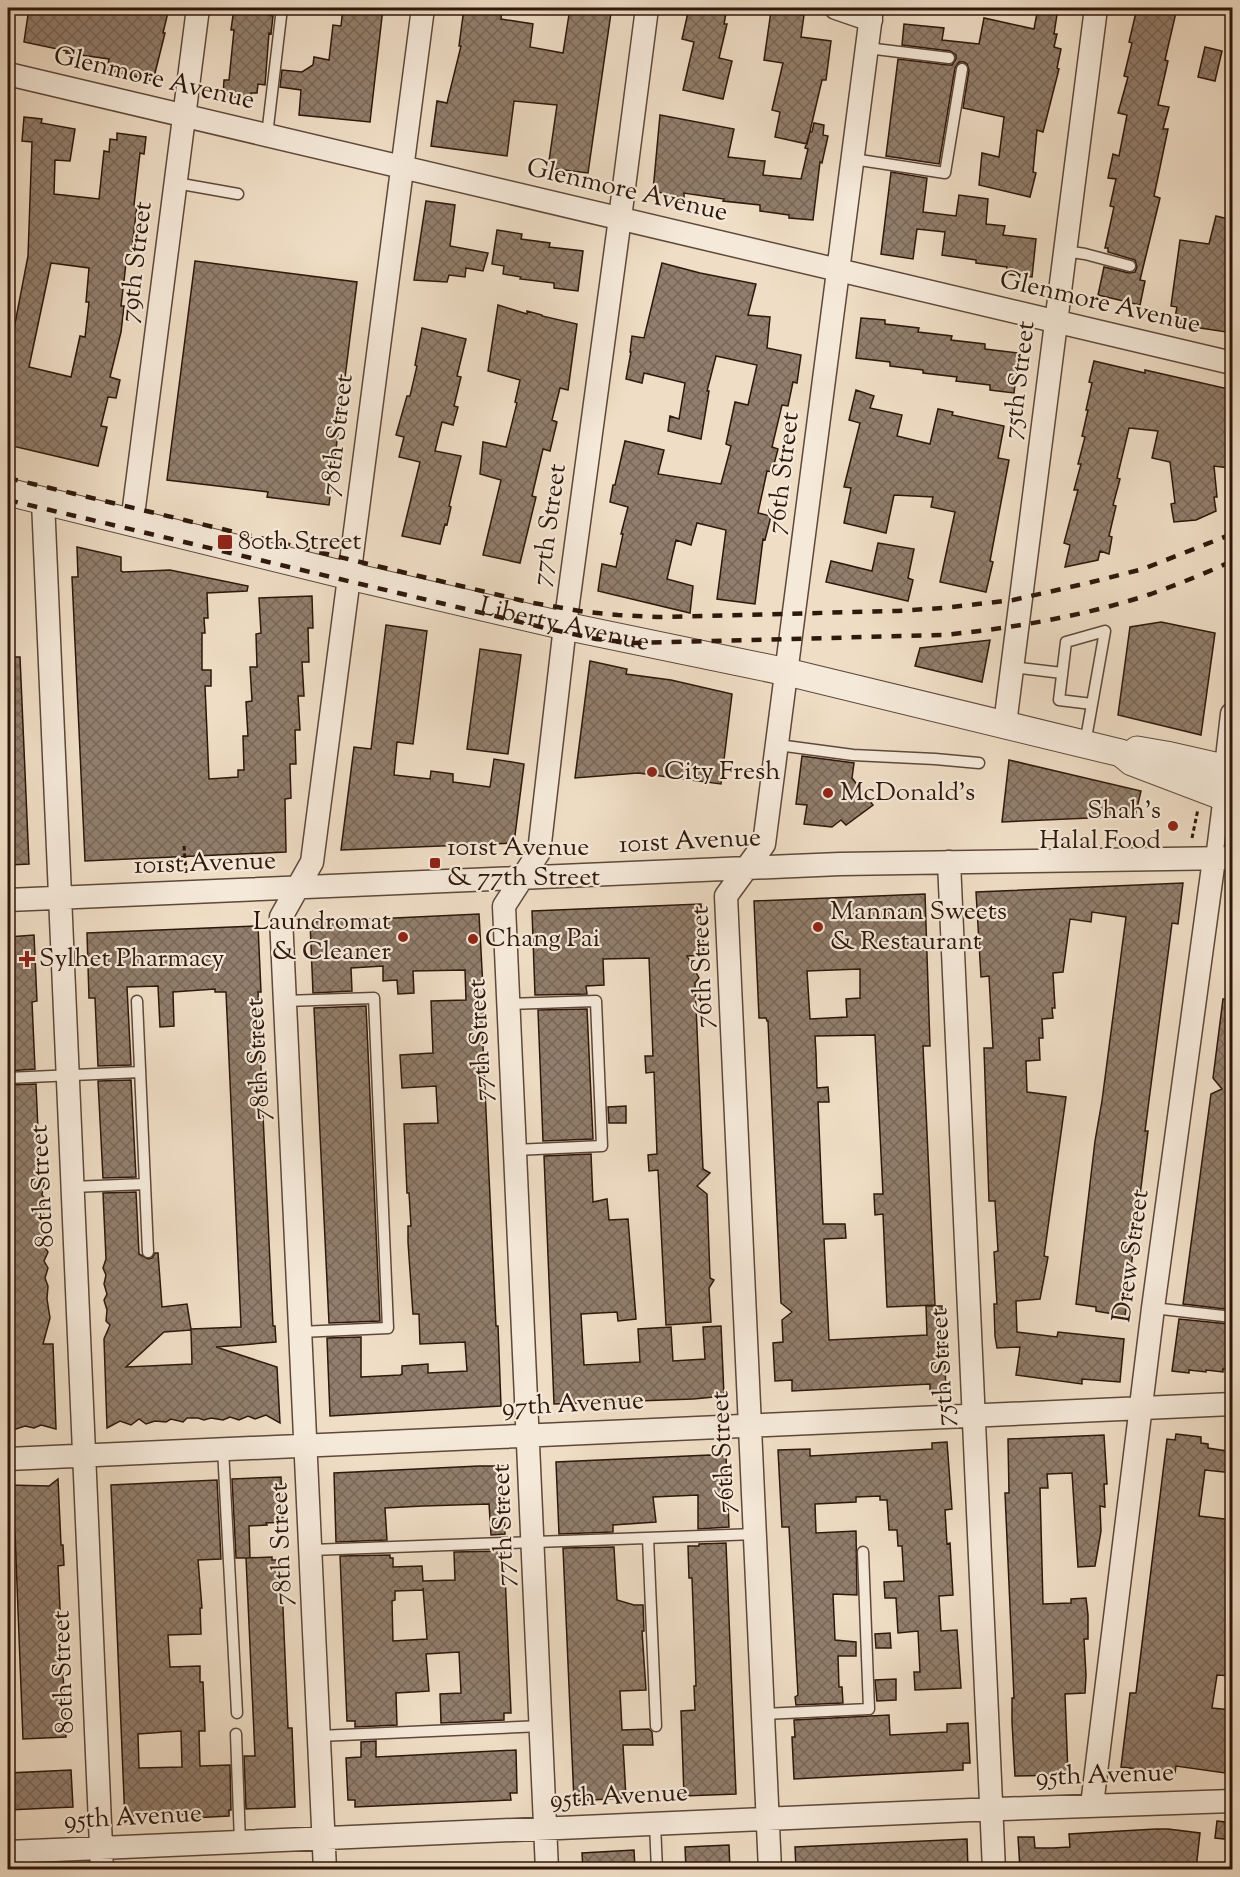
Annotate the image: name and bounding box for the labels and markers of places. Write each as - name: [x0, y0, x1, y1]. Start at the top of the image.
- place label: 80th Street: [238, 524, 362, 561]
- marker: 80th Street: [216, 533, 234, 551]
- place label: City Fresh: [664, 754, 781, 791]
- marker: City Fresh: [645, 765, 659, 779]
- place label: McDonald's: [840, 775, 975, 812]
- marker: McDonald's: [821, 786, 835, 800]
- place label: Shah's Halal Food: [1039, 793, 1161, 860]
- marker: Shah's Halal Food: [1166, 819, 1180, 833]
- place label: 101st Avenue & 77th Street: [447, 830, 600, 897]
- marker: 101st Avenue & 77th Street: [428, 856, 442, 870]
- place label: Mannan Sweets & Restaurant: [830, 894, 1007, 961]
- place label: Laundromat & Cleaner: [253, 904, 391, 971]
- marker: Mannan Sweets & Restaurant: [811, 920, 825, 934]
- place label: Chang Pai: [485, 921, 600, 958]
- marker: Laundromat & Cleaner: [396, 930, 410, 944]
- marker: Chang Pai: [466, 932, 480, 946]
- place label: Sylhet Pharmacy: [39, 941, 224, 978]
- marker: Sylhet Pharmacy: [20, 952, 34, 966]

